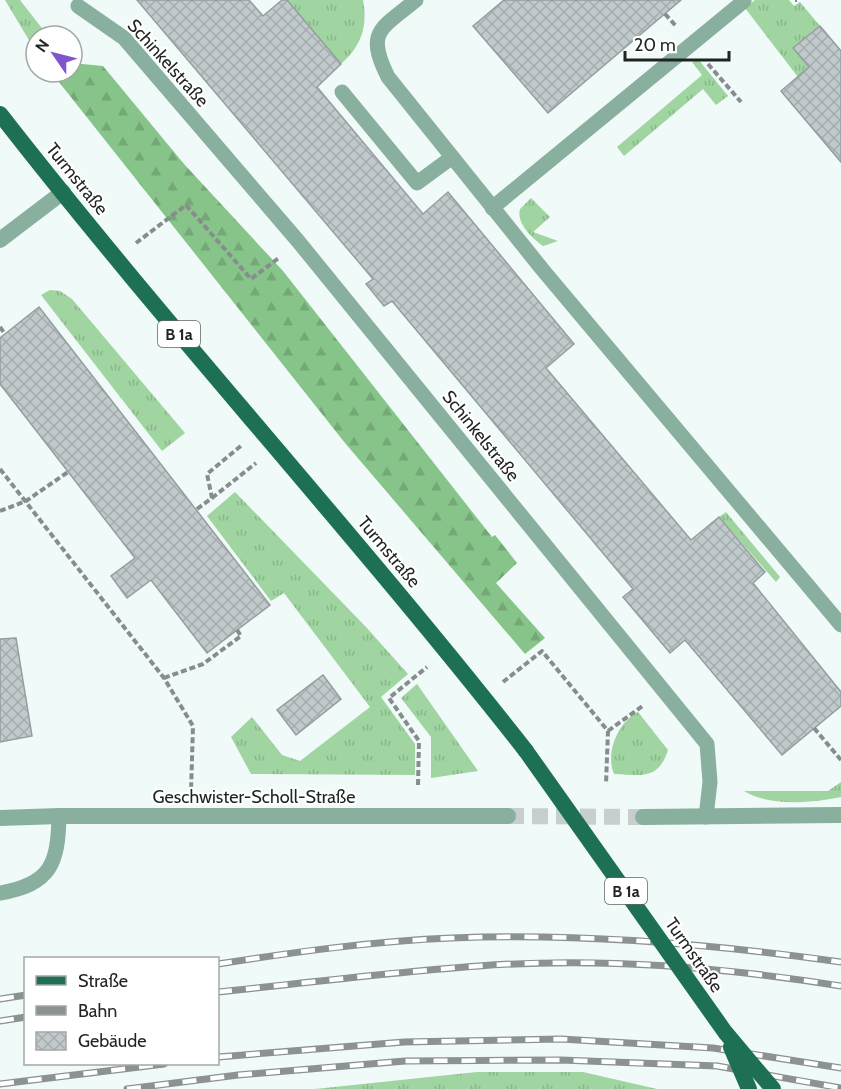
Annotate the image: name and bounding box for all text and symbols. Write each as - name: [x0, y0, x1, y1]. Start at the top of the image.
- street label: Schinkelstraße: [123, 15, 213, 111]
- north arrow: [24, 24, 84, 84]
- scale bar: [625, 24, 728, 62]
- text: 20 m: [634, 34, 676, 56]
- text: N: [31, 36, 53, 56]
- street label: Turmstraße: [41, 139, 113, 219]
- road number: B 1a: [158, 321, 200, 347]
- street label: Schinkelstraße: [438, 386, 524, 486]
- street label: Turmstraße: [353, 512, 425, 592]
- street label: Geschwister-Scholl-Straße: [153, 786, 355, 808]
- road number: B 1a: [605, 878, 647, 904]
- street label: Turmstraße: [660, 913, 728, 997]
- legend: [24, 957, 219, 1065]
- text: Straße: [78, 970, 128, 992]
- text: Bahn: [78, 1000, 117, 1022]
- text: Gebäude: [78, 1030, 147, 1052]

